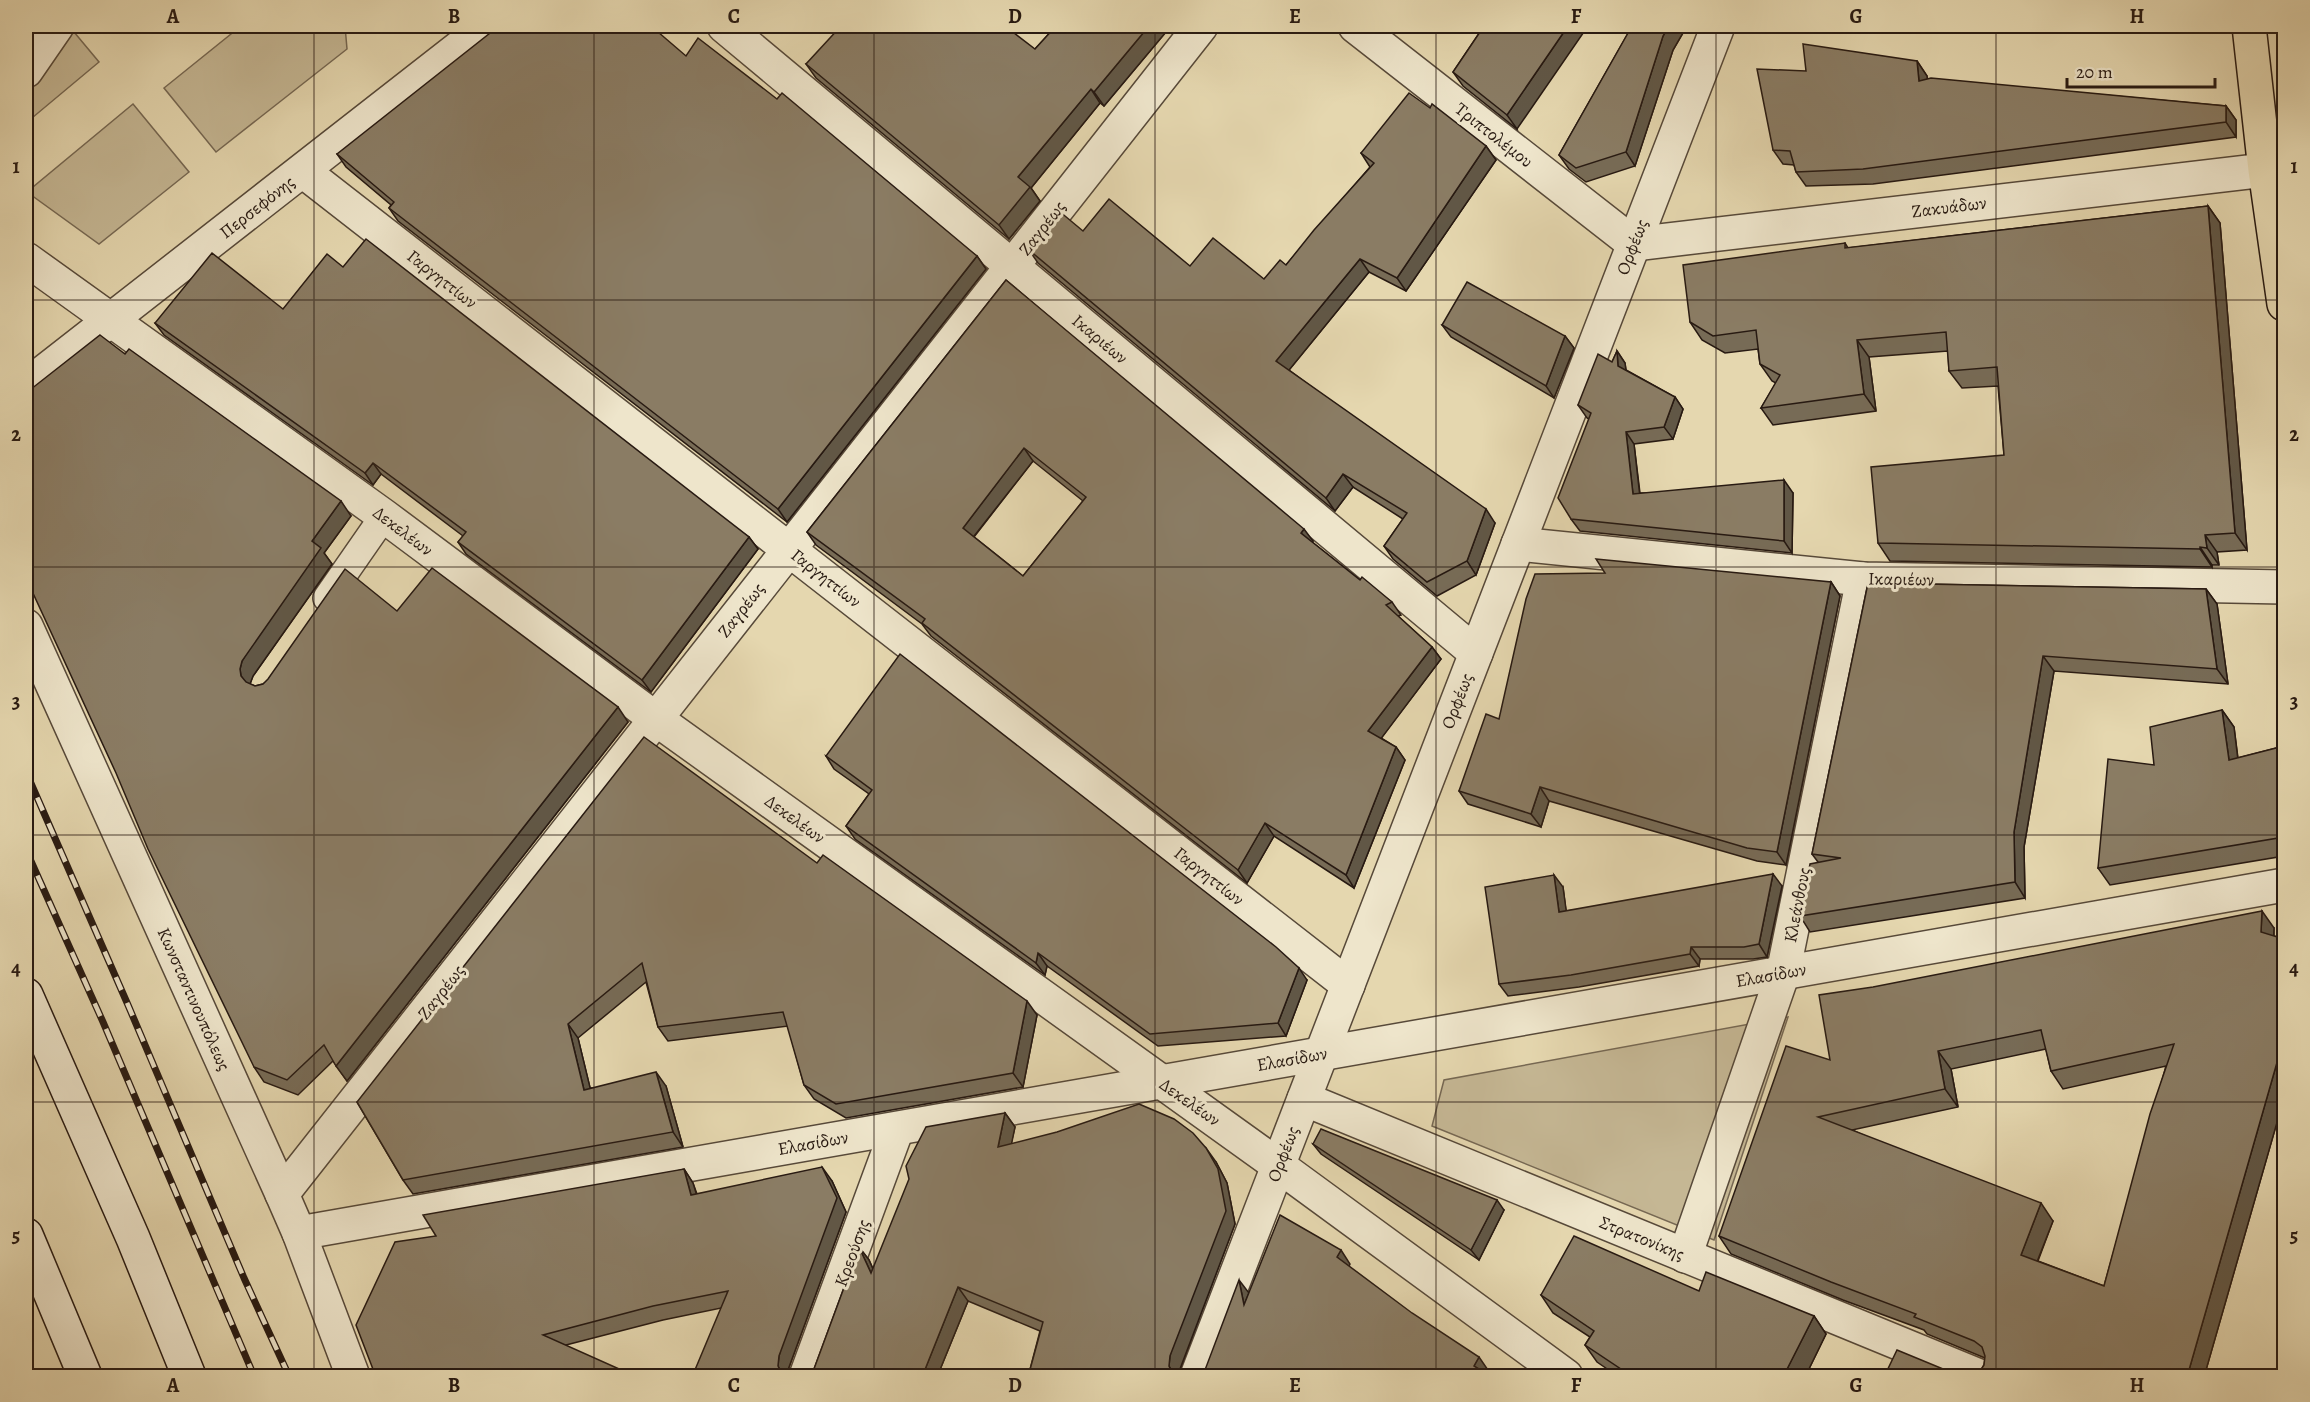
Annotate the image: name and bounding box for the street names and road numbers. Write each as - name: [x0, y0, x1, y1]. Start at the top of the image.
- street label: Τριπτολέμου: [1450, 97, 1538, 173]
- street label: Περσεφόνης: [214, 170, 300, 244]
- street label: Ζακυάδων: [1910, 190, 1988, 224]
- street label: Ζαγρέως: [1013, 196, 1071, 260]
- street label: Ορφέως: [1610, 216, 1654, 278]
- street label: Γαργηττίων: [402, 244, 482, 314]
- street label: Ικαριέων: [1067, 309, 1133, 369]
- street label: Δεκελέων: [368, 501, 438, 561]
- street label: Γαργηττίων: [786, 543, 866, 613]
- street label: Ικαριέων: [1868, 566, 1934, 592]
- street label: Ζαγρέως: [712, 578, 770, 642]
- street label: Ορφέως: [1435, 670, 1479, 732]
- street label: Δεκελέων: [760, 789, 830, 849]
- street label: Γαργηττίων: [1169, 841, 1249, 911]
- street label: Κλεάνθους: [1778, 865, 1816, 945]
- street label: Κωνσταντινουπόλεως: [152, 924, 236, 1074]
- street label: Ελασίδων: [1734, 957, 1808, 993]
- street label: Ζαγρέως: [412, 960, 470, 1024]
- street label: Ελασίδων: [1255, 1041, 1329, 1077]
- street label: Δεκελέων: [1155, 1072, 1225, 1132]
- street label: Ορφέως: [1261, 1123, 1305, 1185]
- street label: Ελασίδων: [776, 1125, 850, 1161]
- street label: Στρατονίκης: [1596, 1210, 1688, 1266]
- street label: Κρεούσης: [829, 1216, 875, 1290]

